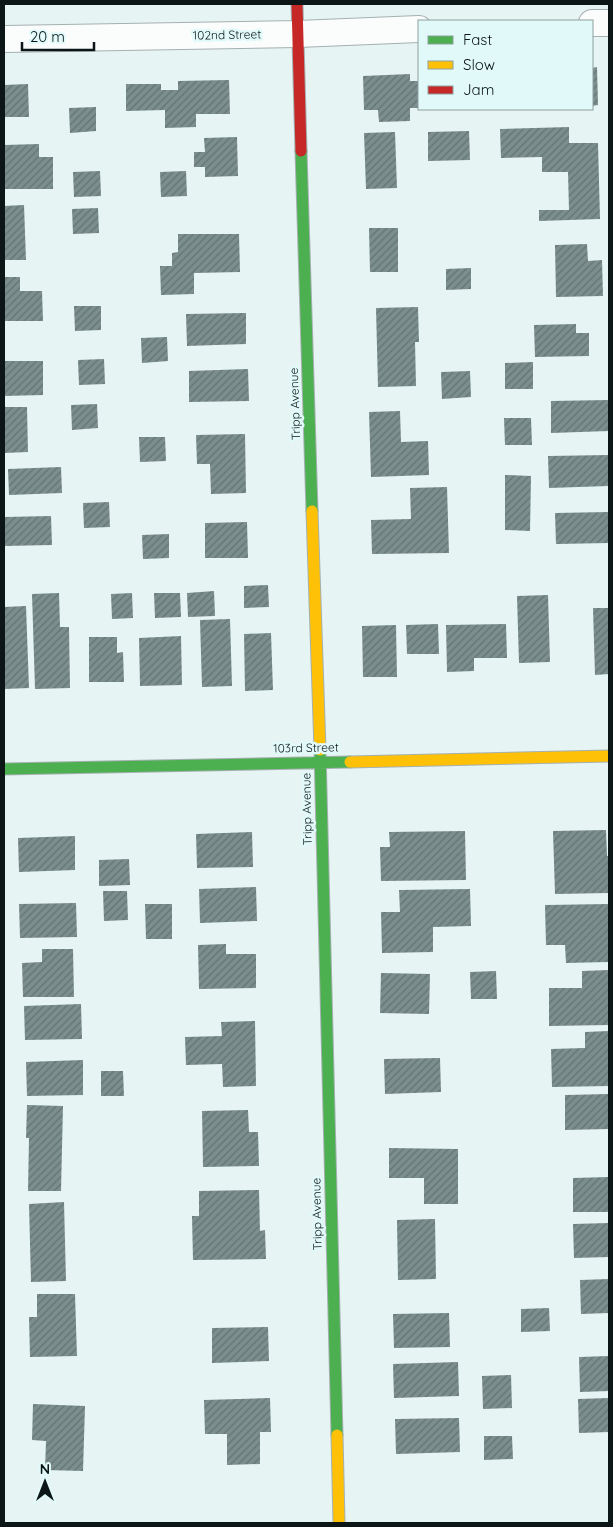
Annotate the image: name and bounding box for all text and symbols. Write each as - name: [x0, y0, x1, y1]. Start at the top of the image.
- scale bar: [22, 20, 95, 52]
- legend: [418, 20, 593, 110]
- street label: 102nd Street: [193, 26, 261, 43]
- text: 20 m: [30, 27, 65, 46]
- text: Fast: [463, 30, 492, 49]
- text: Slow: [463, 55, 495, 74]
- text: Jam: [463, 80, 494, 99]
- street label: Tripp Avenue: [286, 367, 303, 441]
- street label: 103rd Street: [273, 739, 339, 756]
- street label: Tripp Avenue: [298, 772, 315, 845]
- street label: Tripp Avenue: [308, 1177, 325, 1250]
- north arrow: [20, 1457, 70, 1507]
- text: N: [40, 1460, 50, 1478]

